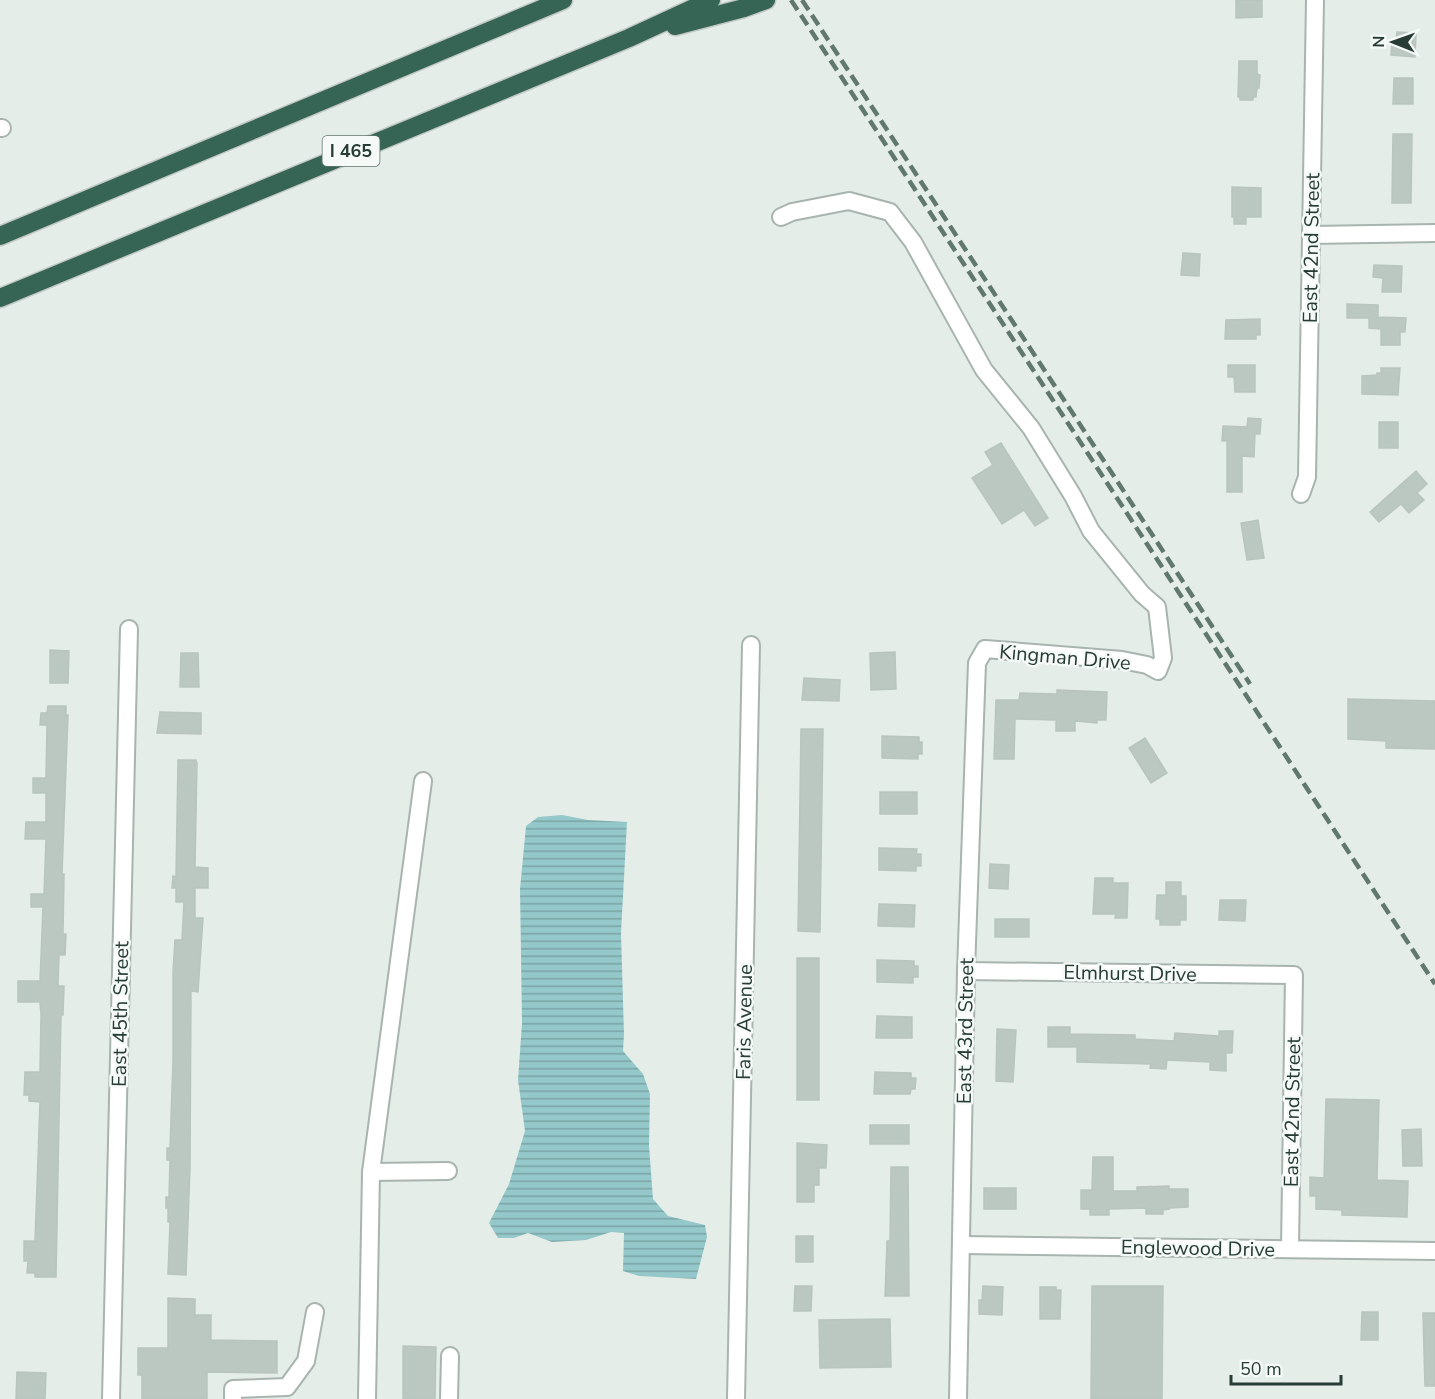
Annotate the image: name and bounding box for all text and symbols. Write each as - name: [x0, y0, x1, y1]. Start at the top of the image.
- north arrow: [1363, 12, 1423, 72]
- text: N: [1368, 36, 1390, 48]
- road number: I 465: [322, 136, 380, 166]
- street label: East 42nd Street: [1297, 172, 1326, 323]
- street label: Kingman Drive: [998, 638, 1132, 677]
- street label: East 45th Street: [106, 940, 135, 1087]
- street label: East 43rd Street: [951, 957, 980, 1104]
- street label: Elmhurst Drive: [1063, 959, 1197, 988]
- street label: Faris Avenue: [730, 964, 759, 1080]
- street label: East 42nd Street: [1278, 1036, 1307, 1187]
- street label: Englewood Drive: [1121, 1234, 1275, 1263]
- scale bar: [1231, 1348, 1340, 1386]
- text: 50 m: [1240, 1357, 1282, 1381]

